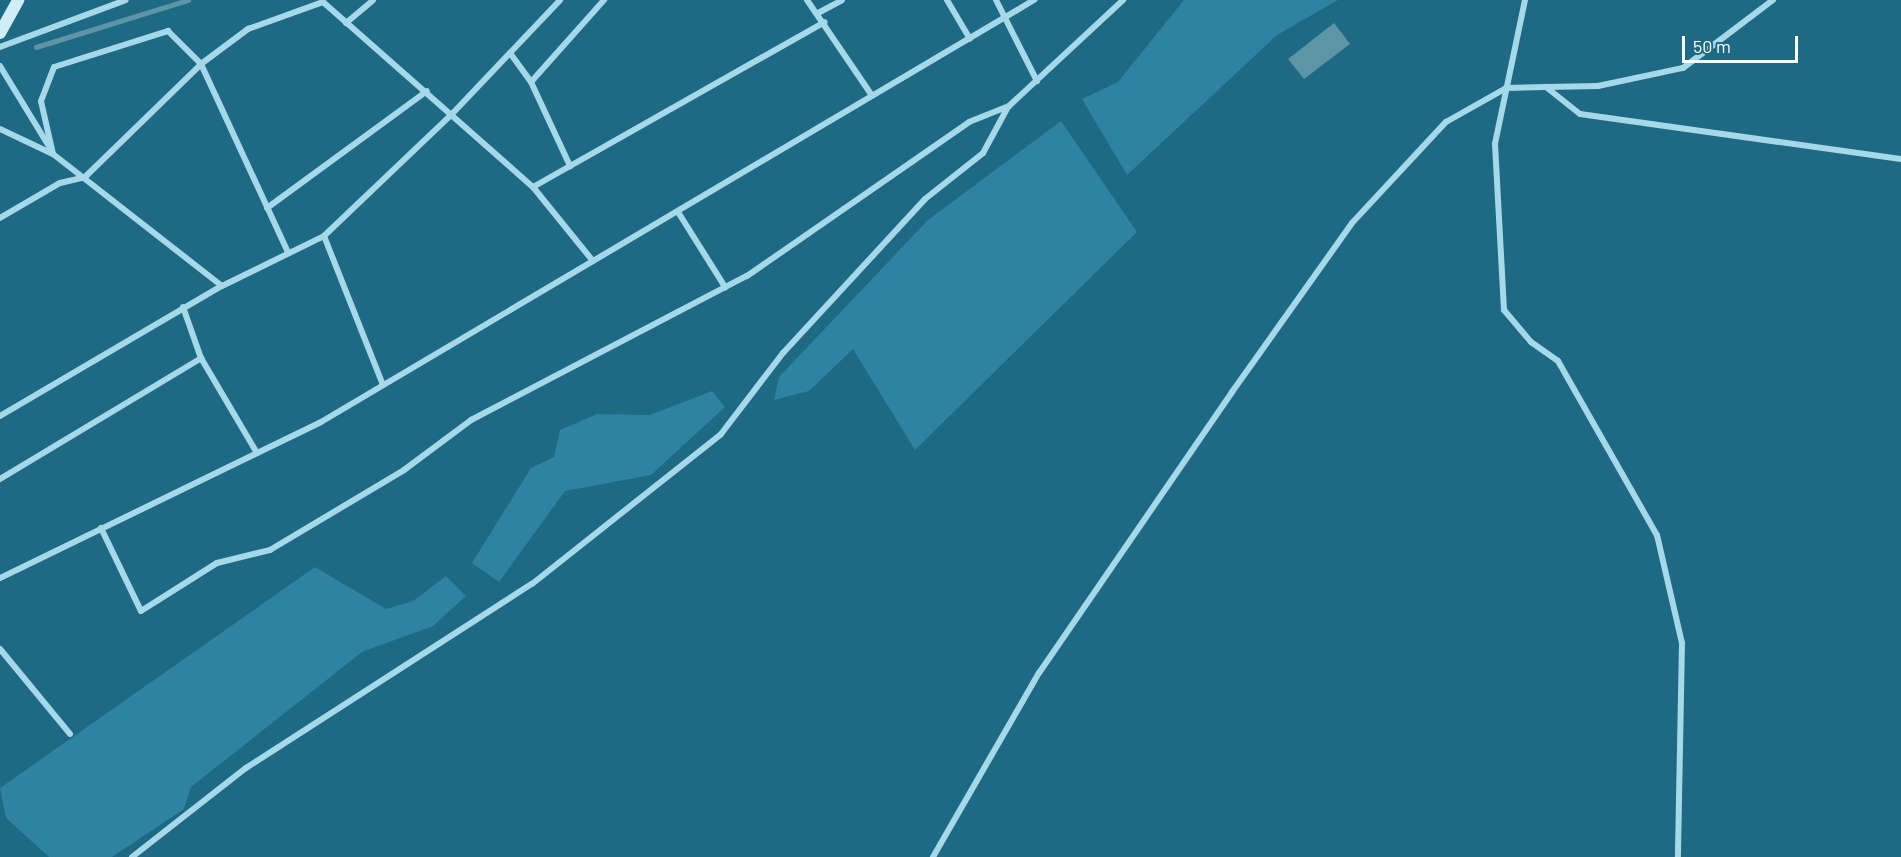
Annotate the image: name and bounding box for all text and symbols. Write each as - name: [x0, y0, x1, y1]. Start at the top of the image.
- scale bar: [1685, 24, 1800, 62]
- text: 50 m: [1693, 35, 1731, 57]

